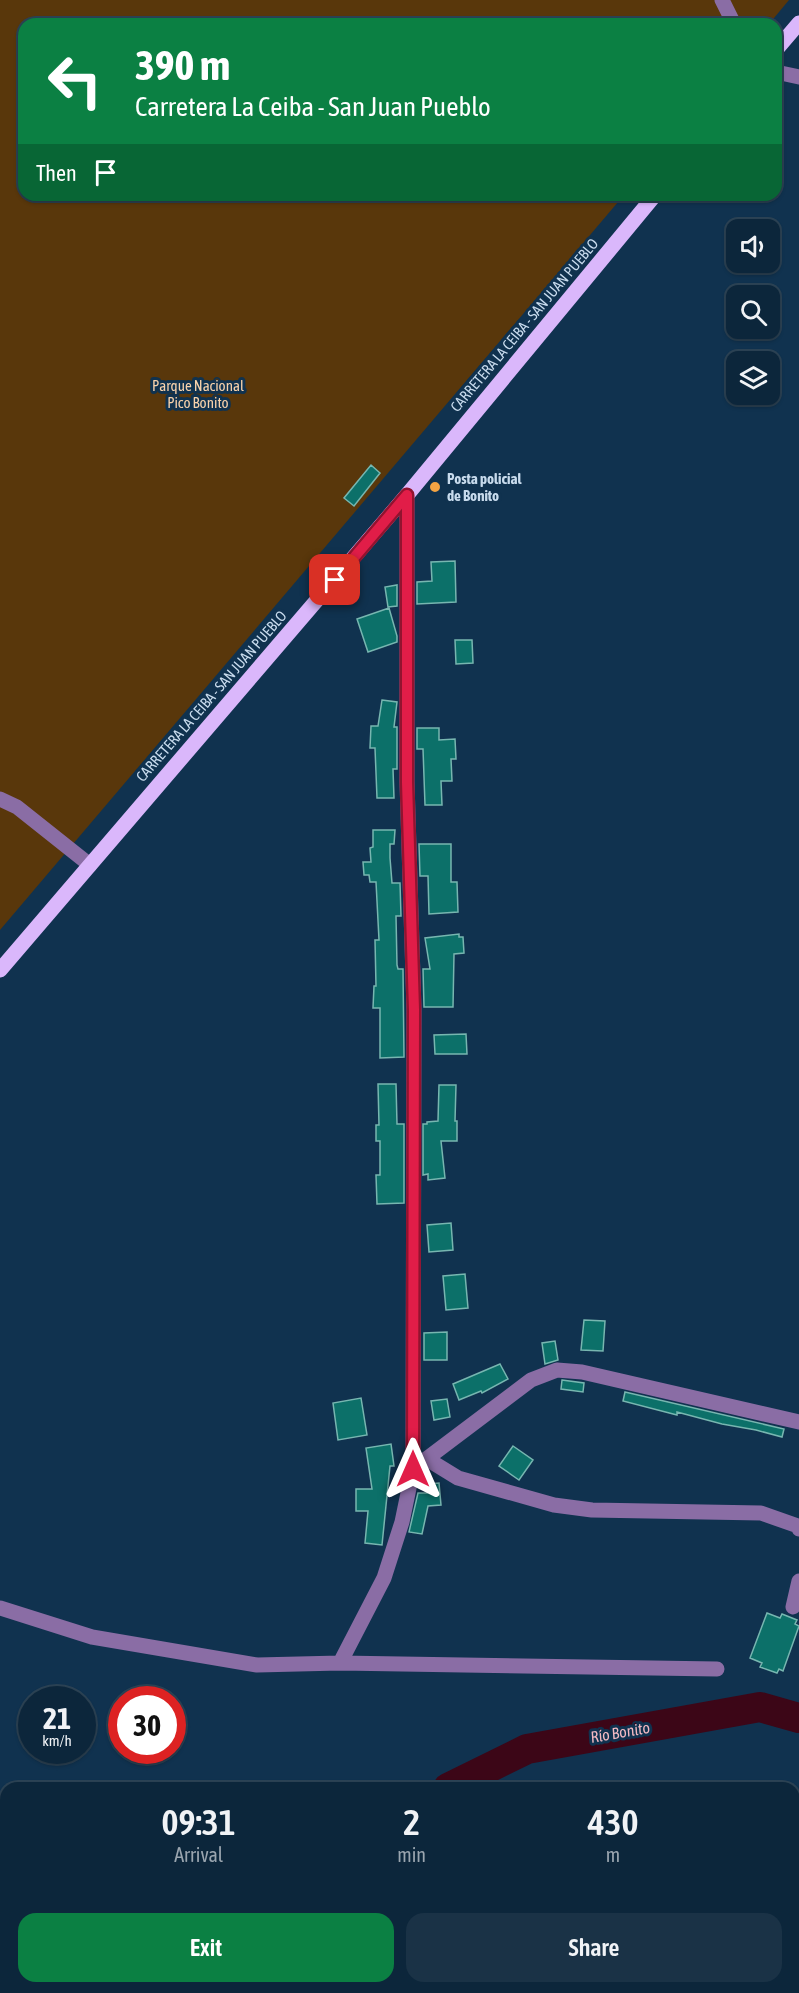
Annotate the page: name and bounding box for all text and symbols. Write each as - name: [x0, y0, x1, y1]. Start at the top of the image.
- text: 390 m: [135, 41, 230, 89]
- icon: left: [36, 42, 114, 120]
- text: Carretera La Ceiba - San Juan Pueblo: [135, 91, 491, 122]
- icon: arrive: [89, 156, 122, 189]
- text: Then: [36, 160, 77, 186]
- map controls: [726, 219, 780, 405]
- button: sound: [726, 219, 780, 273]
- street label: CARRETERA LA CEIBA - SAN JUAN PUEBLO: [447, 235, 601, 415]
- button: search: [726, 285, 780, 339]
- button: layers: [726, 351, 780, 405]
- park label: Parque Nacional Pico Bonito: [152, 377, 244, 411]
- place label: Posta policial de Bonito: [447, 470, 522, 504]
- marker: Posta policial de Bonito: [428, 480, 442, 494]
- pin: [309, 554, 360, 605]
- icon: arrive: [318, 563, 351, 596]
- street label: CARRETERA LA CEIBA - SAN JUAN PUEBLO: [132, 607, 290, 785]
- position arrow: [381, 1437, 445, 1501]
- speed limit sign: 30: [108, 1686, 186, 1764]
- text: 21: [43, 1701, 71, 1735]
- water label: Río Bonito: [589, 1718, 651, 1746]
- text: km/h: [42, 1732, 72, 1749]
- text: 09:31: [162, 1801, 236, 1843]
- text: 2: [403, 1801, 420, 1843]
- text: 430: [588, 1801, 638, 1843]
- text: Arrival: [174, 1843, 223, 1866]
- text: min: [397, 1843, 426, 1866]
- text: m: [606, 1843, 620, 1866]
- button: Exit: [18, 1913, 394, 1982]
- button: Share: [406, 1913, 782, 1982]

